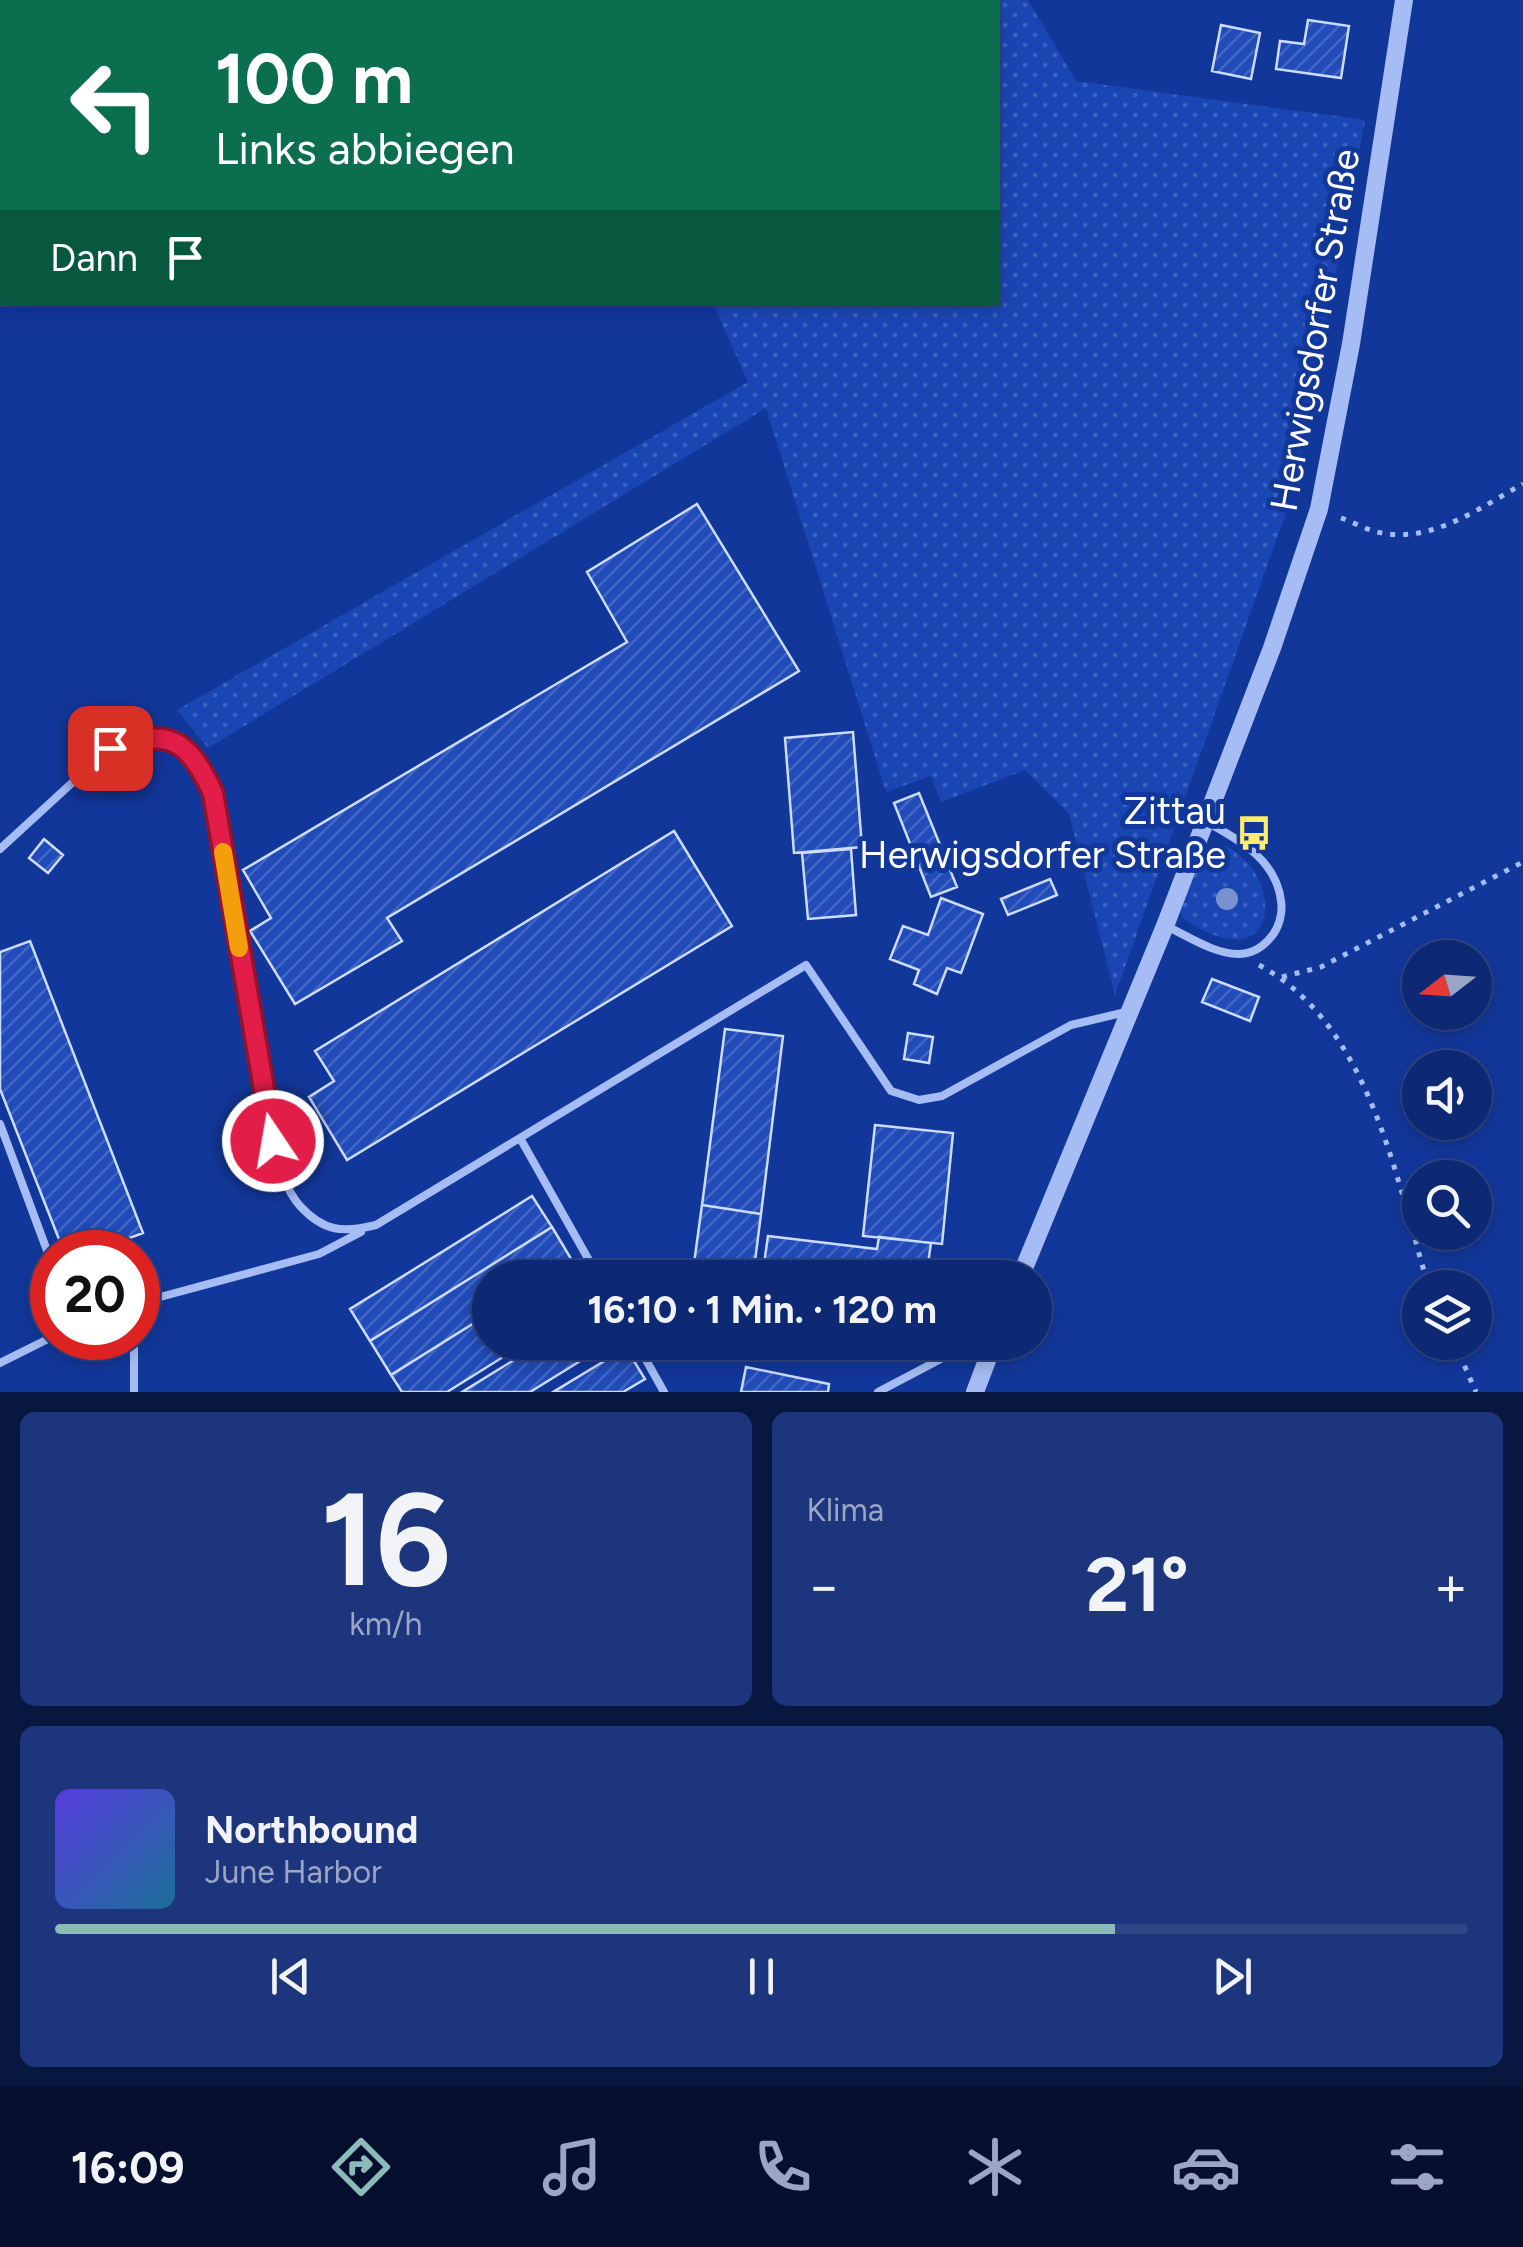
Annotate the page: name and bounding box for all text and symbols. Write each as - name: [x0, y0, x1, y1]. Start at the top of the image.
- text: 100 m: [215, 36, 413, 121]
- icon: left: [50, 40, 180, 170]
- text: Links abbiegen: [215, 121, 515, 175]
- street label: Herwigsdorfer Straße: [1260, 145, 1370, 515]
- icon: arrive: [158, 230, 213, 285]
- text: Dann: [50, 235, 138, 281]
- pin: [68, 706, 153, 791]
- icon: arrive: [83, 721, 138, 776]
- place label: Zittau Herwigsdorfer Straße: [859, 788, 1226, 878]
- bus stop icon: Zittau Herwigsdorfer Straße: [1235, 814, 1273, 852]
- north arrow: [1402, 940, 1492, 1030]
- map controls: [1402, 940, 1492, 1360]
- button: sound: [1402, 1050, 1492, 1140]
- position arrow: [221, 1089, 325, 1193]
- button: search: [1402, 1160, 1492, 1250]
- speed limit sign: 20: [30, 1230, 160, 1360]
- button: layers: [1402, 1270, 1492, 1360]
- text: 16:10 · 1 Min. · 120 m: [587, 1287, 937, 1333]
- text: 16: [321, 1462, 451, 1618]
- text: Klima: [807, 1491, 884, 1529]
- text: 21°: [1086, 1540, 1189, 1630]
- text: −: [807, 1553, 841, 1619]
- text: +: [1434, 1553, 1468, 1619]
- text: km/h: [349, 1605, 422, 1643]
- text: Northbound: [205, 1807, 418, 1853]
- text: June Harbor: [205, 1853, 382, 1891]
- icon: previous: [263, 1949, 318, 2004]
- icon: pause: [734, 1949, 789, 2004]
- icon: next: [1205, 1949, 1260, 2004]
- icon: directions: [326, 2132, 396, 2202]
- icon: music: [537, 2132, 607, 2202]
- icon: phone: [748, 2132, 818, 2202]
- icon: climate: [960, 2132, 1030, 2202]
- icon: car: [1171, 2132, 1241, 2202]
- icon: filters: [1382, 2132, 1452, 2202]
- text: 16:09: [71, 2140, 185, 2194]

